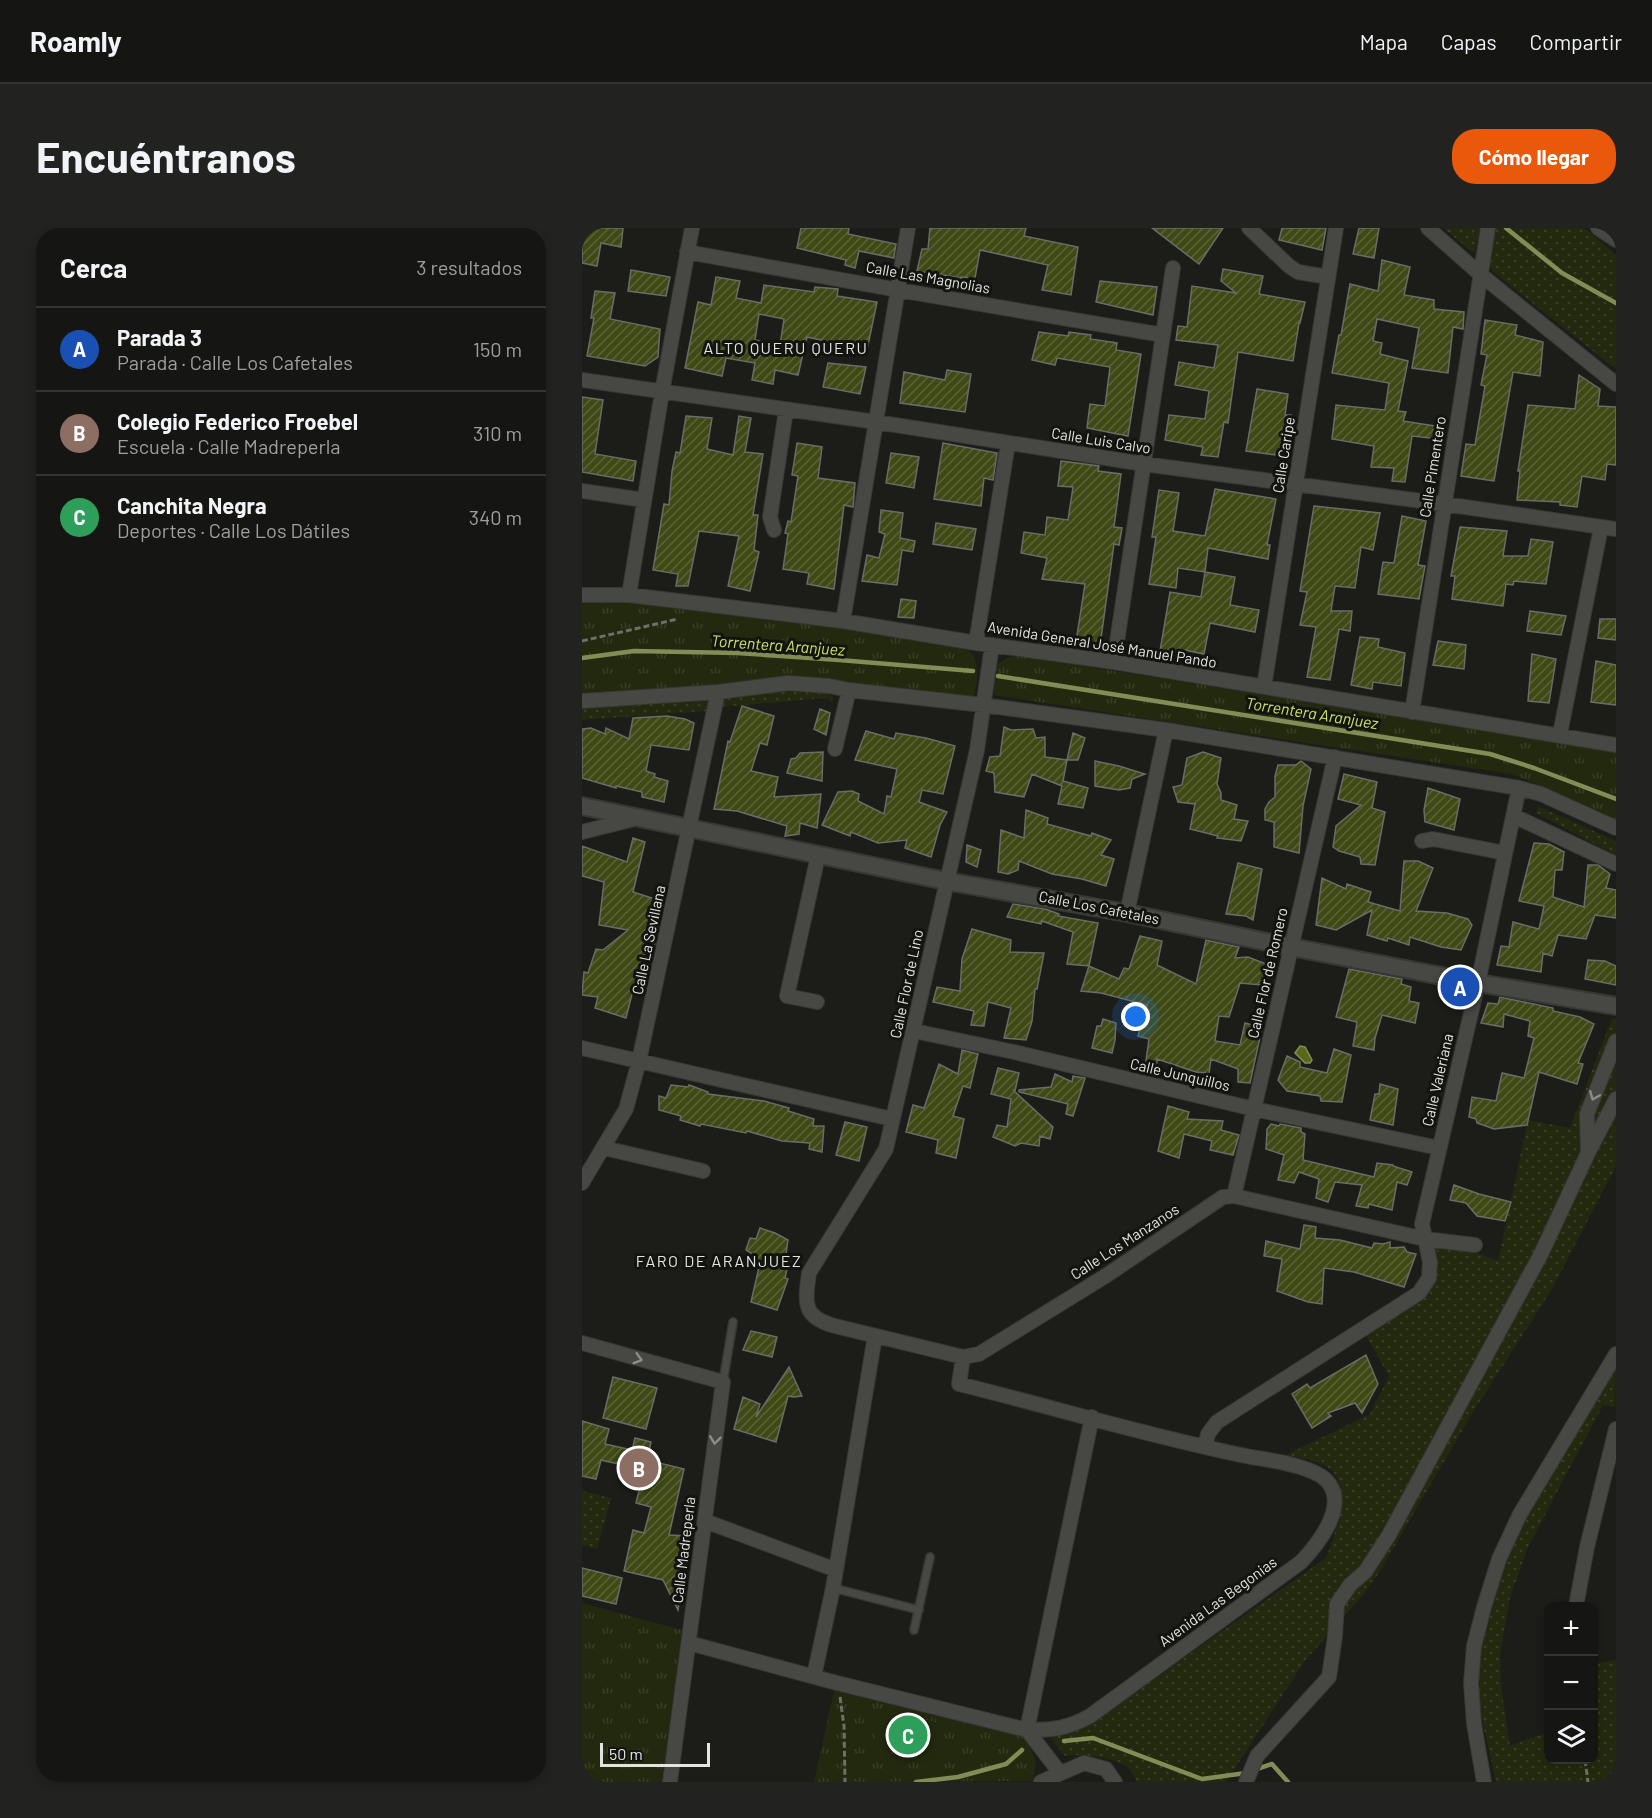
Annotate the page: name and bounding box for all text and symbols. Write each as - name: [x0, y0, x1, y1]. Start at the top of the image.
- text: Roamly: [30, 24, 122, 58]
- text: Mapa: [1360, 29, 1408, 54]
- text: Capas: [1441, 29, 1497, 54]
- text: Compartir: [1530, 29, 1622, 54]
- button: Cómo llegar: [1452, 129, 1616, 184]
- text: Encuéntranos: [36, 131, 296, 181]
- text: Cerca: [60, 252, 127, 283]
- text: 3 resultados: [416, 255, 522, 279]
- street label: Calle Las Magnolias: [865, 257, 992, 297]
- text: Parada 3: [117, 324, 202, 350]
- text: A: [73, 337, 86, 361]
- text: 150 m: [473, 337, 522, 361]
- district label: ALTO QUERU QUERU: [704, 338, 868, 357]
- text: Parada · Calle Los Cafetales: [117, 350, 353, 374]
- text: Colegio Federico Froebel: [117, 408, 358, 434]
- street label: Calle Pimentero: [1415, 415, 1449, 519]
- street label: Calle Caripe: [1268, 416, 1298, 494]
- text: B: [73, 421, 86, 445]
- text: 310 m: [473, 421, 522, 445]
- street label: Calle Luis Calvo: [1050, 423, 1152, 457]
- text: Escuela · Calle Madreperla: [117, 434, 341, 458]
- text: Canchita Negra: [117, 492, 267, 518]
- text: C: [73, 505, 86, 529]
- text: 340 m: [469, 505, 522, 529]
- text: Deportes · Calle Los Dátiles: [117, 518, 350, 542]
- street label: Avenida General José Manuel Pando: [986, 617, 1218, 671]
- water label: Torrentera Aranjuez: [711, 630, 846, 659]
- water label: Torrentera Aranjuez: [1245, 693, 1381, 733]
- street label: Calle La Sevillana: [628, 883, 668, 996]
- street label: Calle Los Cafetales: [1037, 887, 1161, 928]
- street label: Calle Flor de Romero: [1243, 906, 1291, 1040]
- street label: Calle Flor de Lino: [886, 928, 926, 1040]
- pin: A: [1440, 964, 1480, 1010]
- your location: [1121, 1002, 1150, 1031]
- street label: Calle Valeriana: [1418, 1032, 1456, 1128]
- street label: Calle Junquillos: [1129, 1054, 1232, 1094]
- one-way arrow: [1589, 1089, 1601, 1100]
- street label: Calle Los Manzanos: [1067, 1199, 1182, 1283]
- district label: FARO DE ARANJUEZ: [636, 1251, 802, 1270]
- one-way arrow: [632, 1352, 643, 1364]
- one-way arrow: [710, 1436, 722, 1445]
- pin: B: [620, 1446, 658, 1490]
- street label: Calle Madreperla: [668, 1496, 698, 1604]
- street label: Avenida Las Begonias: [1155, 1552, 1280, 1650]
- map controls: [1544, 1602, 1598, 1764]
- button: +: [1544, 1602, 1598, 1656]
- button: −: [1544, 1656, 1598, 1710]
- button: layers: [1544, 1710, 1598, 1764]
- pin: C: [888, 1712, 928, 1758]
- scale bar: [600, 1740, 710, 1768]
- text: 50 m: [609, 1744, 643, 1763]

